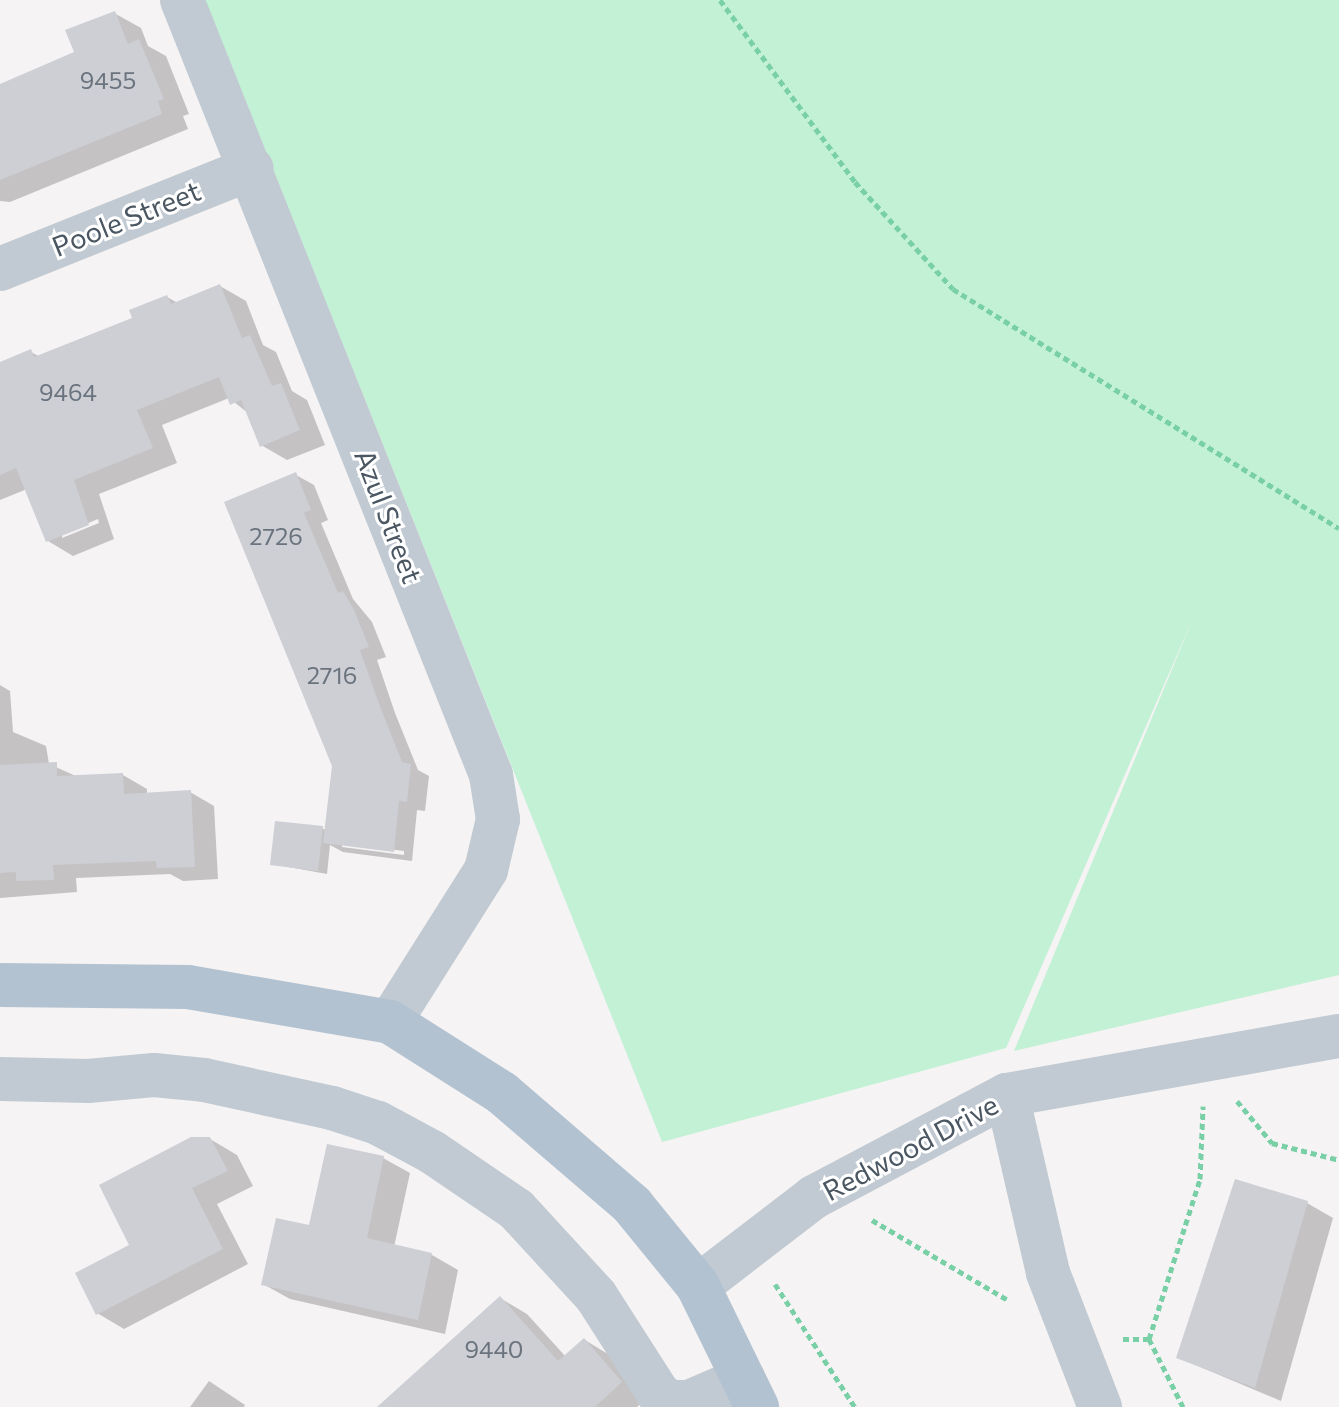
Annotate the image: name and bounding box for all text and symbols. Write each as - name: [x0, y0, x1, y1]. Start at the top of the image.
- house number: 9455: [80, 66, 136, 94]
- street label: Poole Street: [47, 173, 205, 263]
- house number: 9464: [39, 378, 97, 406]
- street label: Azul Street: [348, 444, 430, 588]
- house number: 2726: [249, 522, 303, 550]
- house number: 2716: [307, 661, 357, 689]
- street label: Redwood Drive: [817, 1087, 1003, 1207]
- house number: 9440: [464, 1335, 524, 1363]

